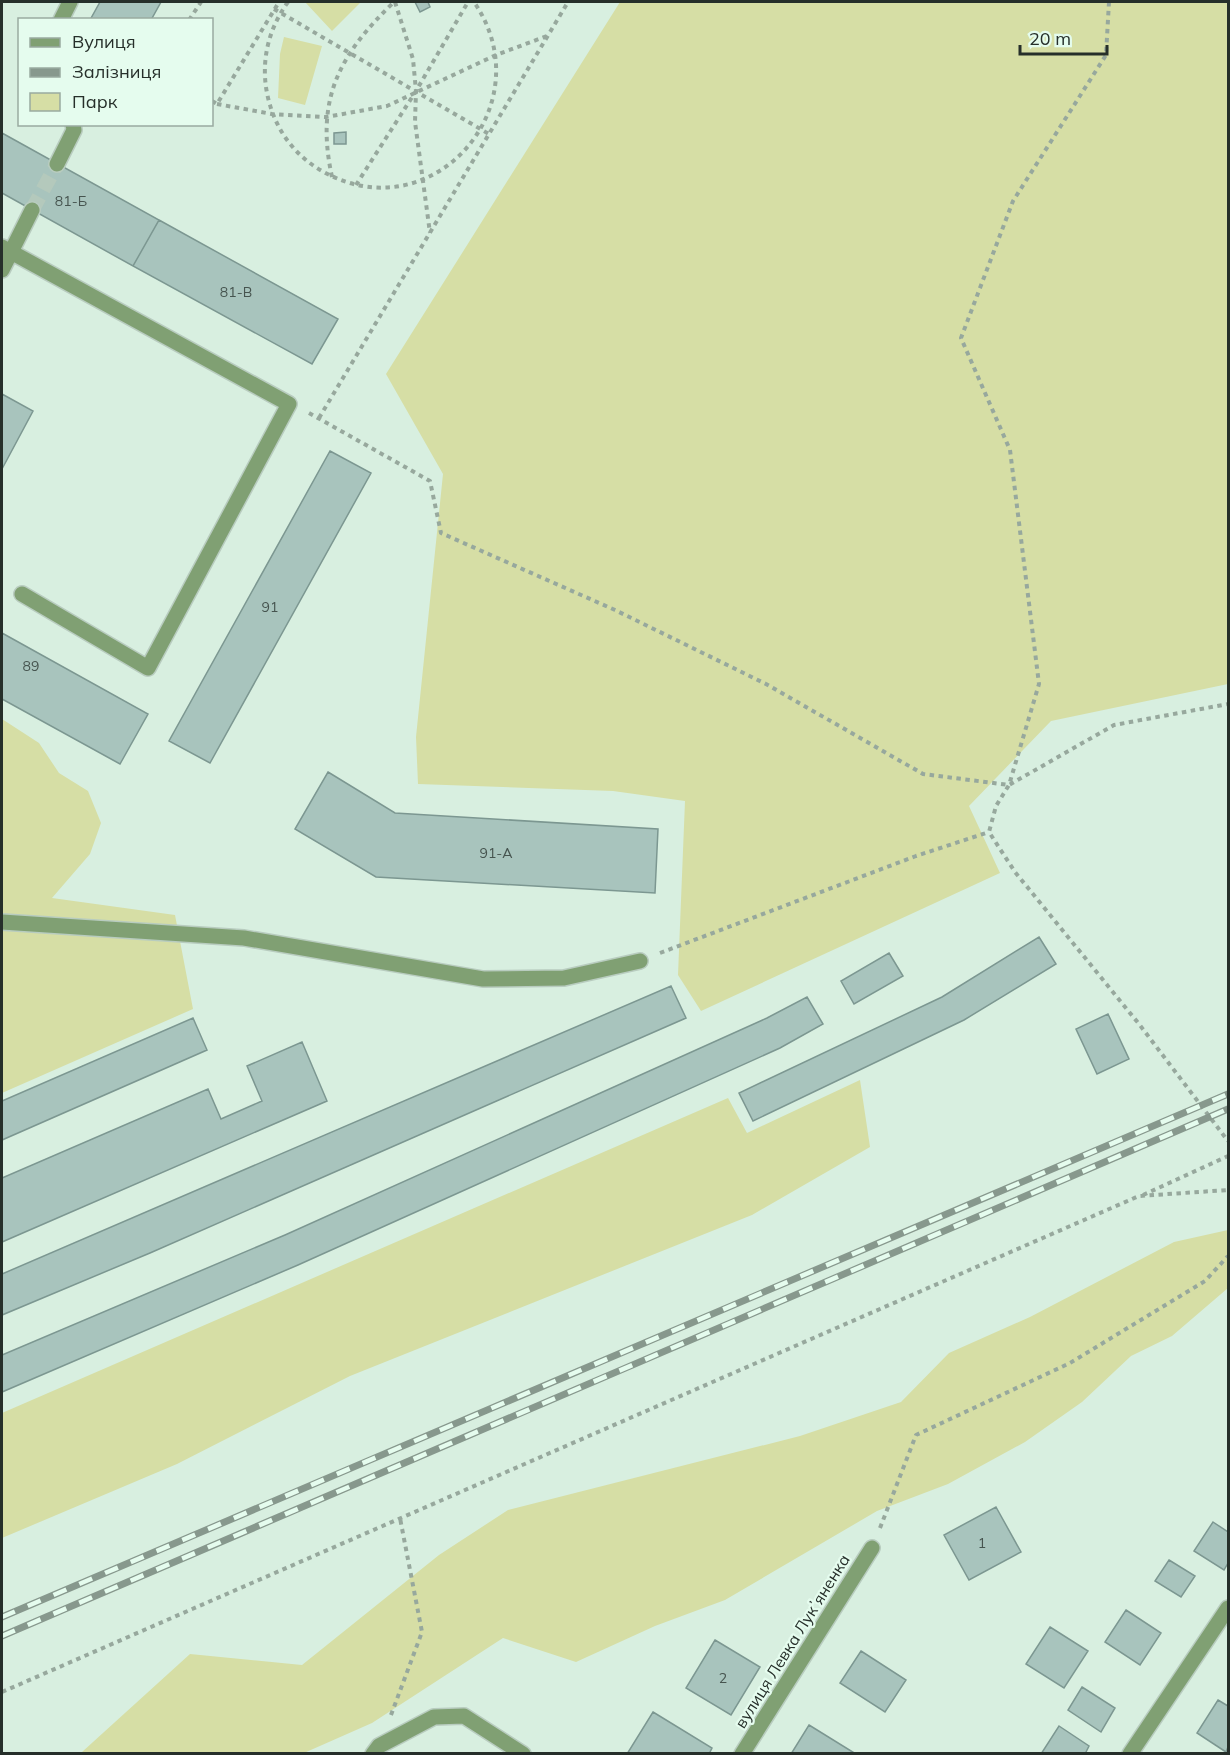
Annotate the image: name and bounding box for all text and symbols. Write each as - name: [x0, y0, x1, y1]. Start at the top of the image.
- legend: [18, 18, 213, 126]
- scale bar: [1020, 18, 1107, 56]
- text: 20 m: [1029, 27, 1071, 50]
- text: Вулиця: [72, 30, 136, 53]
- text: Залізниця: [72, 60, 161, 83]
- text: Парк: [72, 90, 118, 113]
- house number: 81-Б: [55, 192, 87, 210]
- house number: 81-В: [220, 283, 252, 301]
- house number: 91: [262, 598, 278, 616]
- house number: 89: [23, 657, 39, 675]
- house number: 91-А: [480, 844, 513, 862]
- house number: 1: [978, 1534, 986, 1552]
- street label: вулиця Левка Лукʼяненка: [730, 1550, 854, 1732]
- house number: 2: [719, 1669, 727, 1687]

